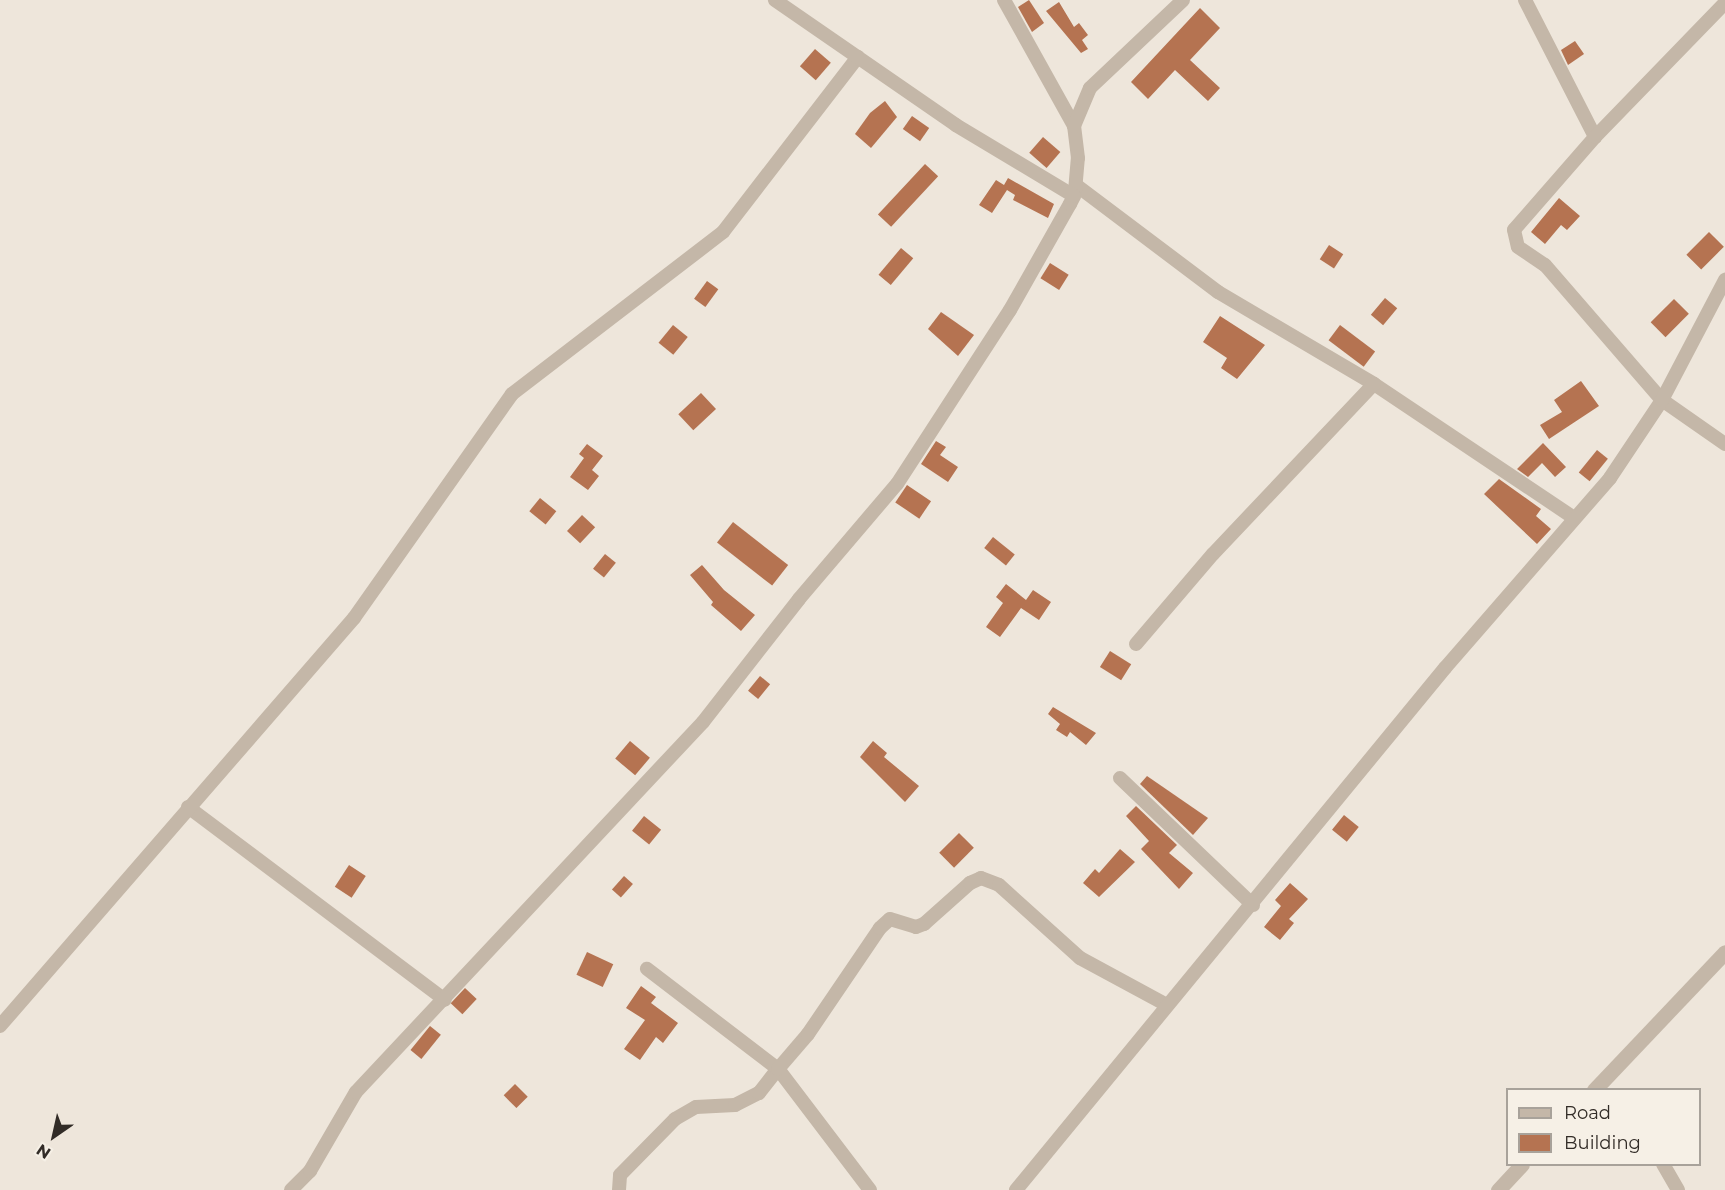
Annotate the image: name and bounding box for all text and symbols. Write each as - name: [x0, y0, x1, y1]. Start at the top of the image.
- legend: [1506, 1088, 1701, 1166]
- text: Road: [1564, 1102, 1611, 1124]
- north arrow: [24, 1106, 84, 1166]
- text: Building: [1564, 1132, 1641, 1154]
- text: N: [33, 1140, 54, 1163]

